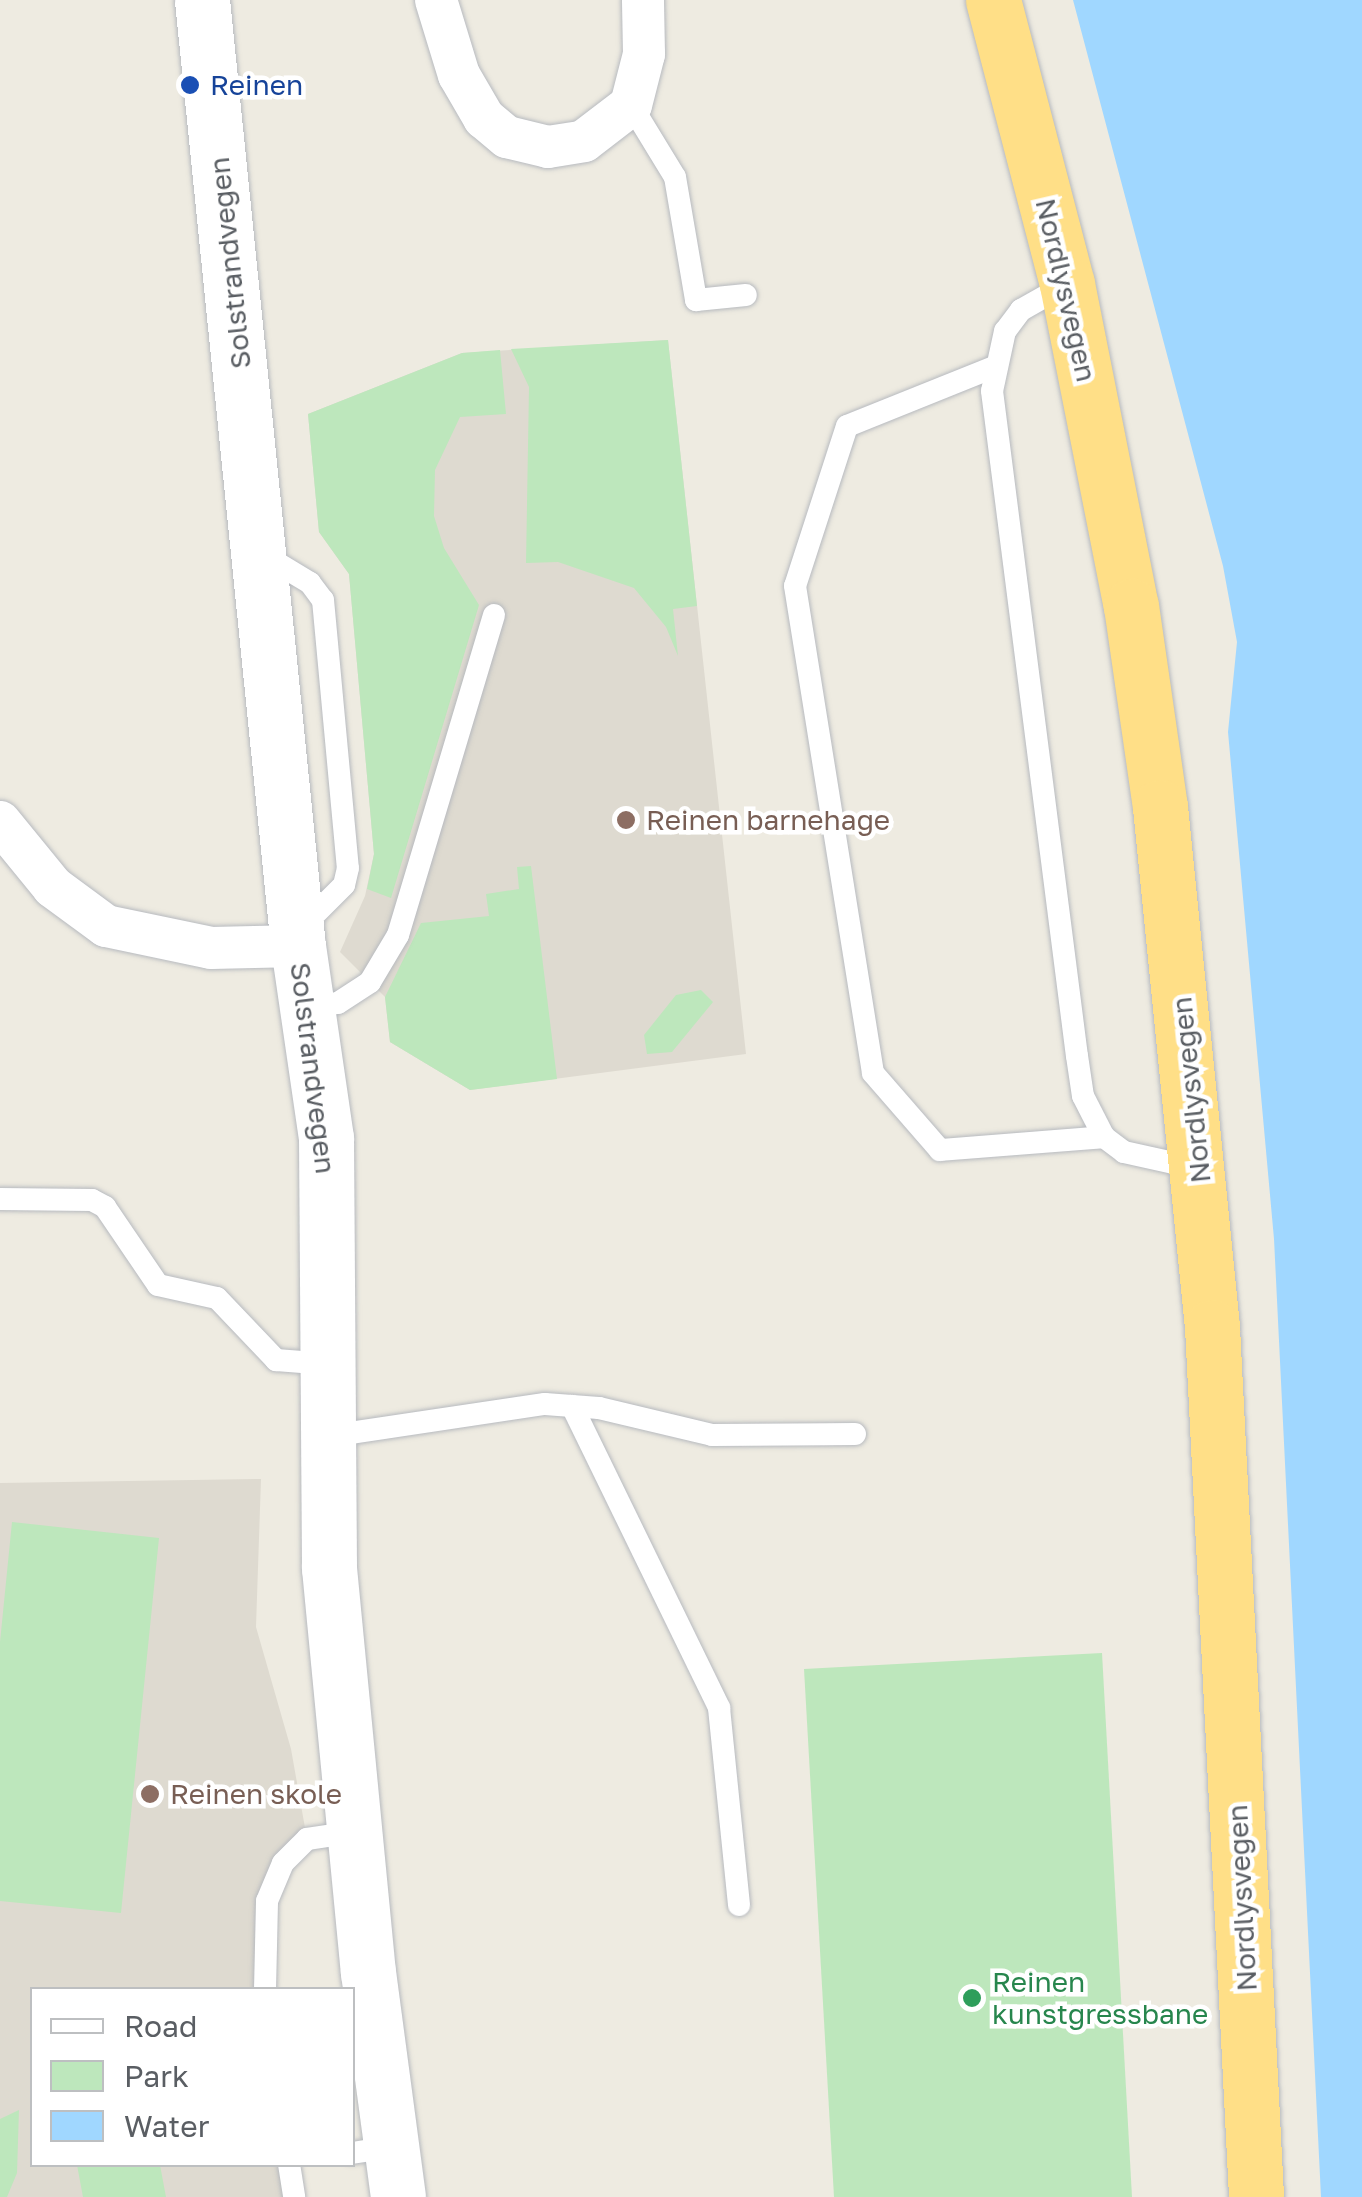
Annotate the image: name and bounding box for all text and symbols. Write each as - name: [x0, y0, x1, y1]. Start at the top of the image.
- place label: Reinen: [210, 68, 303, 102]
- marker: Reinen: [179, 74, 201, 96]
- street label: Solstrandvegen: [202, 155, 258, 371]
- street label: Nordlysvegen: [1029, 195, 1103, 385]
- place label: Reinen barnehage: [646, 803, 890, 837]
- marker: Reinen barnehage: [615, 809, 637, 831]
- street label: Solstrandvegen: [283, 960, 343, 1176]
- street label: Nordlysvegen: [1165, 995, 1217, 1185]
- place label: Reinen skole: [170, 1777, 342, 1811]
- marker: Reinen skole: [139, 1783, 161, 1805]
- street label: Nordlysvegen: [1220, 1804, 1264, 1992]
- place label: Reinen kunstgressbane: [992, 1965, 1208, 2031]
- legend: [30, 1987, 355, 2167]
- marker: Reinen kunstgressbane: [961, 1987, 983, 2009]
- text: Road: [124, 2008, 198, 2044]
- text: Park: [124, 2058, 189, 2094]
- text: Water: [124, 2108, 209, 2144]

